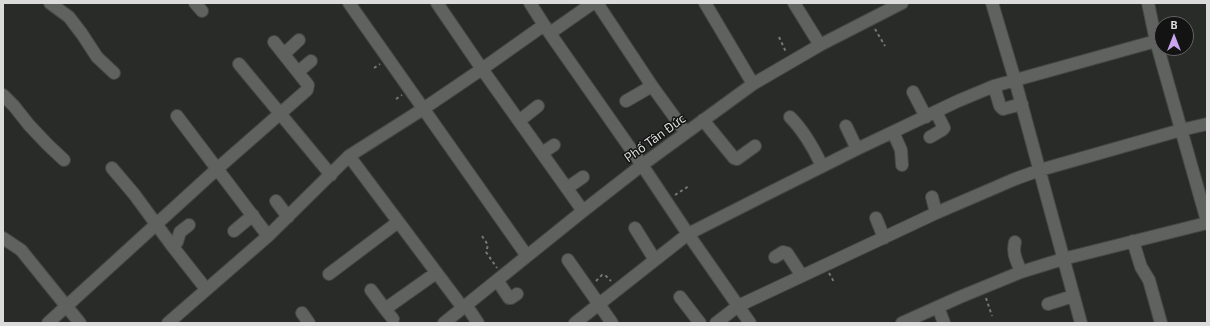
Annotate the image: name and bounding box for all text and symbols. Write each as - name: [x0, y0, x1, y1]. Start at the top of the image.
- north arrow: [1154, 16, 1194, 56]
- text: B: [1170, 18, 1178, 31]
- street label: Phố Tân Đức: [621, 110, 689, 166]

